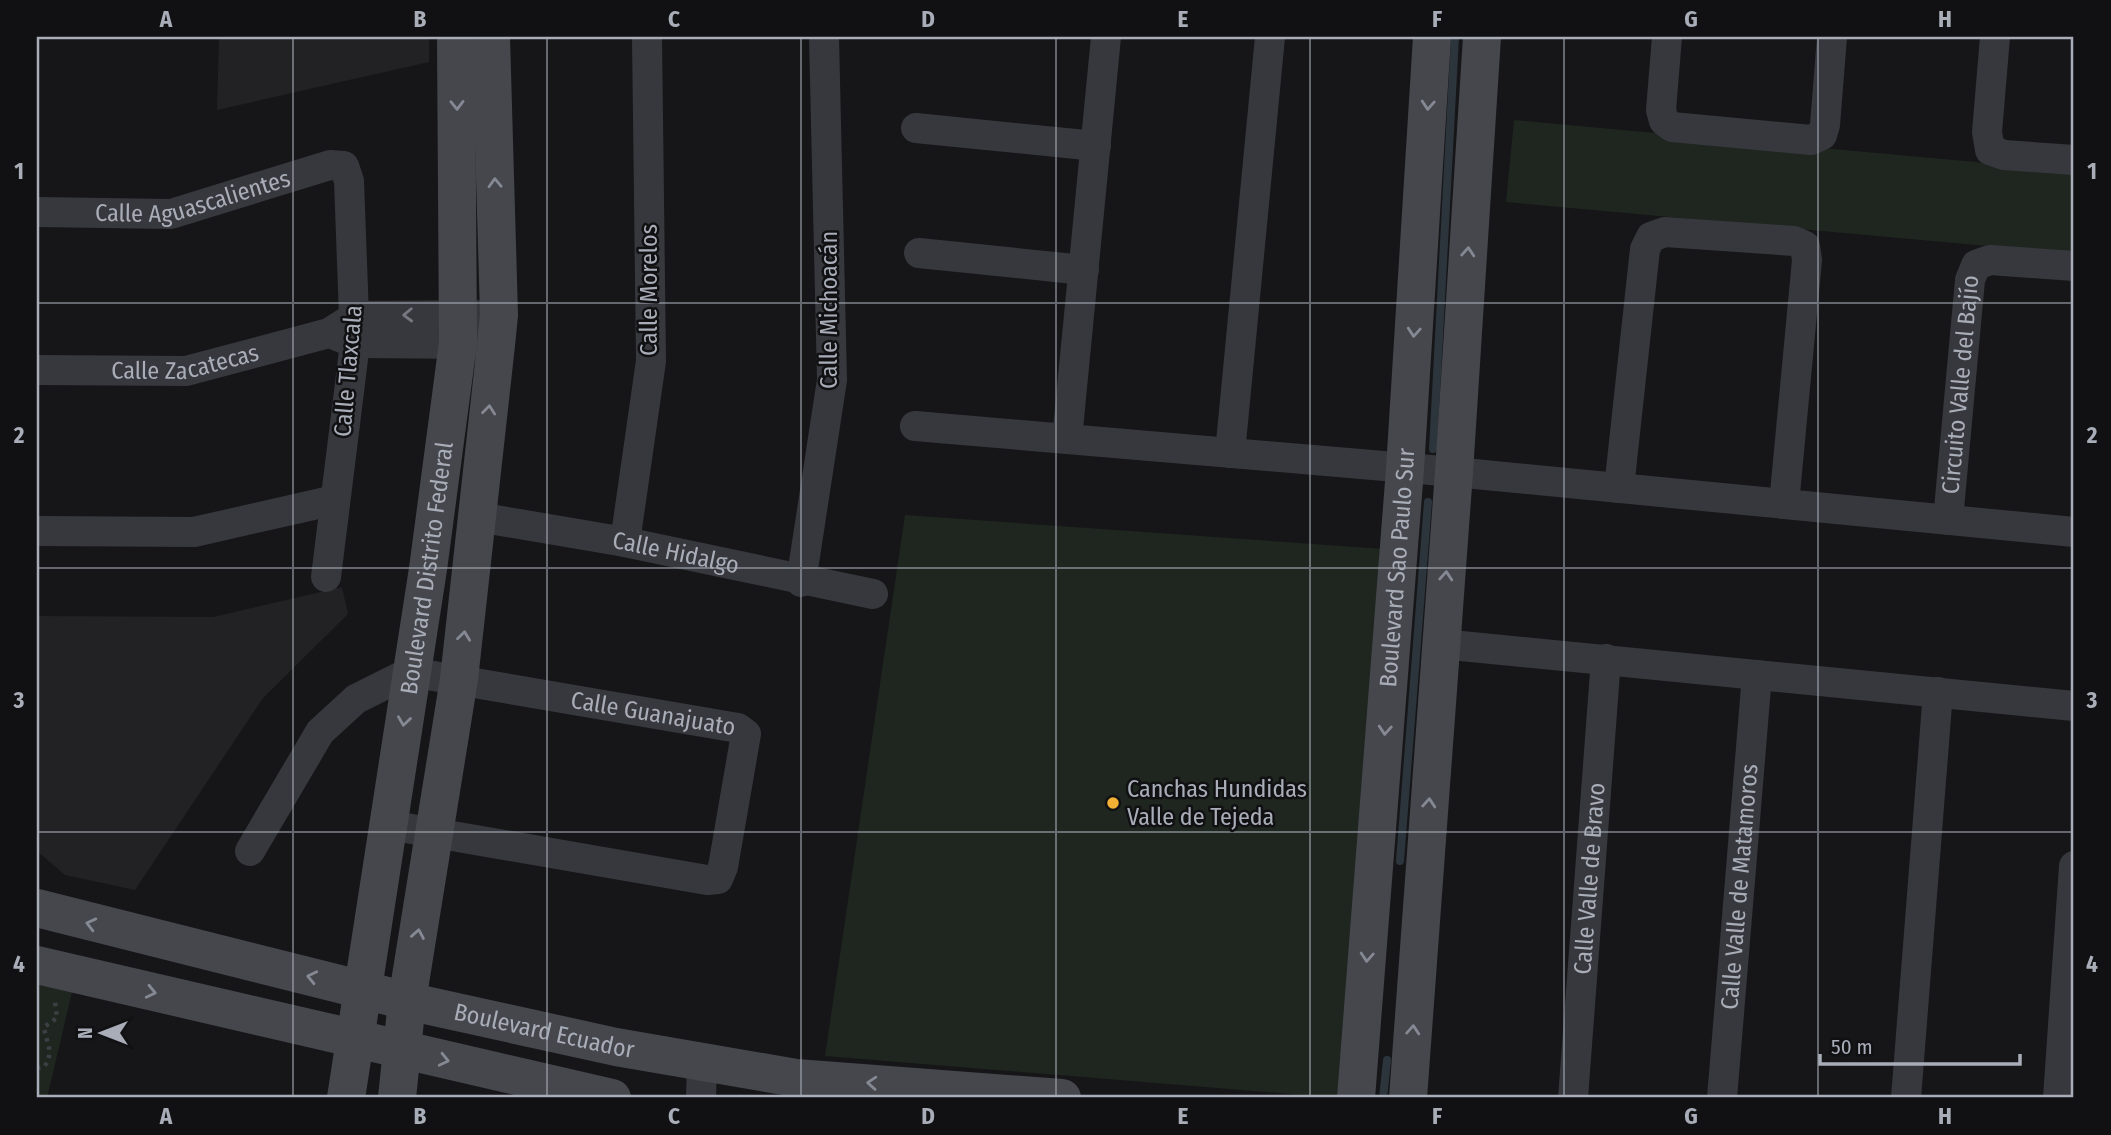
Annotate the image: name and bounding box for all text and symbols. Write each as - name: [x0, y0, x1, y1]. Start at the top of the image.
- text: A: [159, 5, 173, 33]
- text: B: [414, 5, 427, 33]
- text: C: [668, 5, 680, 33]
- text: D: [921, 5, 935, 33]
- text: E: [1178, 5, 1189, 33]
- text: F: [1432, 5, 1442, 33]
- text: G: [1684, 5, 1698, 33]
- text: H: [1938, 5, 1952, 33]
- one-way arrow: [449, 100, 465, 111]
- one-way arrow: [1421, 100, 1436, 111]
- text: 1: [14, 157, 24, 185]
- text: 1: [2087, 157, 2097, 185]
- street label: Calle Aguascalientes: [95, 164, 293, 228]
- one-way arrow: [488, 177, 503, 188]
- street label: Calle Morelos: [635, 224, 663, 356]
- street label: Calle Michoacán: [815, 231, 843, 389]
- one-way arrow: [1461, 246, 1476, 257]
- street label: Circuito Valle del Bajío: [1936, 274, 1984, 495]
- street label: Calle Tlaxcala: [328, 304, 368, 438]
- one-way arrow: [402, 307, 413, 322]
- one-way arrow: [1406, 327, 1421, 338]
- street label: Calle Zacatecas: [111, 338, 262, 385]
- one-way arrow: [482, 404, 497, 416]
- text: 2: [13, 421, 25, 449]
- text: 2: [2086, 421, 2098, 449]
- street label: Boulevard Distrito Federal: [395, 440, 459, 696]
- street label: Boulevard Sao Paulo Sur: [1374, 447, 1420, 688]
- street label: Calle Hidalgo: [610, 526, 742, 580]
- one-way arrow: [1438, 571, 1453, 582]
- one-way arrow: [457, 630, 472, 642]
- text: 3: [13, 686, 25, 714]
- street label: Calle Guanajuato: [569, 686, 738, 741]
- text: 3: [2086, 686, 2098, 714]
- one-way arrow: [396, 715, 411, 726]
- one-way arrow: [1378, 725, 1393, 736]
- street label: Calle Valle de Matamoros: [1715, 763, 1764, 1011]
- place label: Canchas Hundidas Valle de Tejeda: [1127, 775, 1307, 831]
- street label: Calle Valle de Bravo: [1568, 782, 1611, 975]
- marker: Canchas Hundidas Valle de Tejeda: [1105, 795, 1121, 811]
- one-way arrow: [1422, 798, 1437, 809]
- one-way arrow: [85, 917, 97, 932]
- one-way arrow: [410, 928, 425, 940]
- text: 4: [13, 950, 25, 978]
- text: 4: [2086, 950, 2098, 978]
- one-way arrow: [1360, 951, 1375, 962]
- one-way arrow: [306, 971, 318, 985]
- one-way arrow: [145, 983, 157, 998]
- north arrow: [66, 998, 136, 1068]
- street label: Boulevard Ecuador: [451, 998, 637, 1064]
- scale bar: [1820, 1023, 2020, 1067]
- one-way arrow: [1405, 1024, 1420, 1035]
- text: N: [74, 1027, 97, 1039]
- text: 50 m: [1831, 1034, 1873, 1060]
- one-way arrow: [438, 1052, 450, 1067]
- one-way arrow: [866, 1076, 877, 1091]
- text: A: [159, 1102, 173, 1130]
- text: B: [414, 1102, 427, 1130]
- text: C: [668, 1102, 680, 1130]
- text: D: [921, 1102, 935, 1130]
- text: E: [1178, 1102, 1189, 1130]
- text: F: [1432, 1102, 1442, 1130]
- text: G: [1684, 1102, 1698, 1130]
- text: H: [1938, 1102, 1952, 1130]

